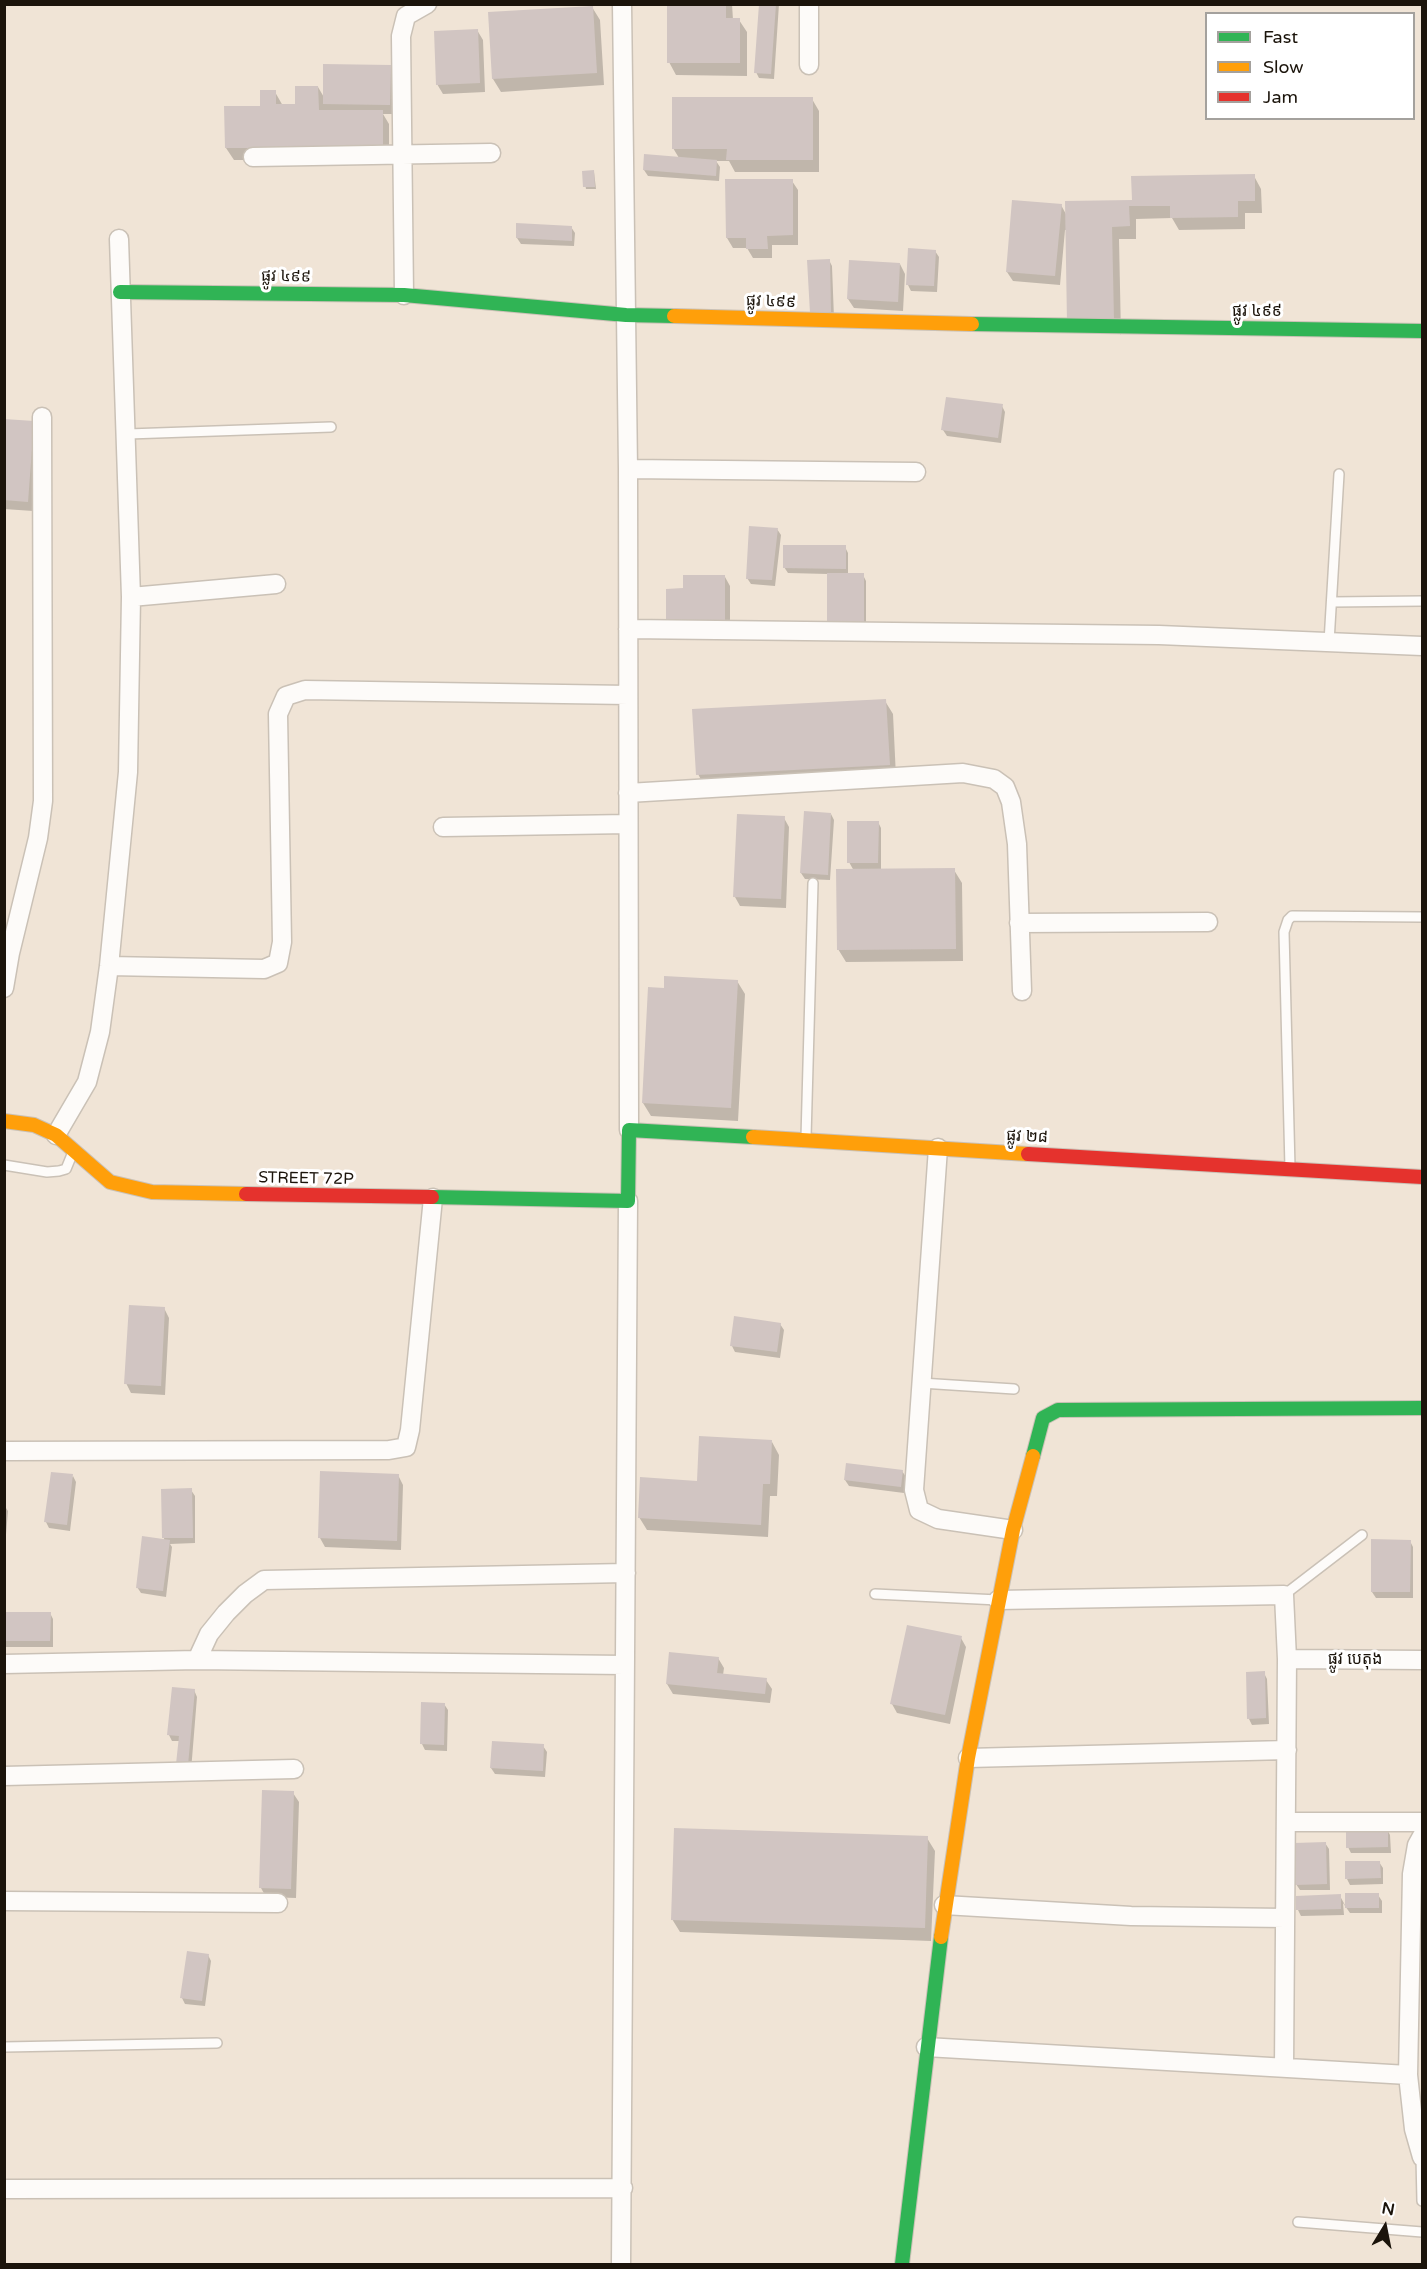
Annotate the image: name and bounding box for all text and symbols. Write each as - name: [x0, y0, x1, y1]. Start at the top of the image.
- legend: [1205, 12, 1415, 120]
- text: Fast: [1263, 26, 1298, 48]
- text: Slow: [1263, 56, 1304, 78]
- text: Jam: [1263, 86, 1298, 108]
- street label: ផ្លូវ ៤៩៩: [261, 267, 311, 287]
- street label: ផ្លូវ ៤៩៩: [746, 292, 796, 312]
- street label: ផ្លូវ ៤៩៩: [1232, 302, 1282, 322]
- street label: ផ្លូវ ២៨: [1006, 1126, 1048, 1148]
- street label: STREET 72P: [258, 1169, 354, 1189]
- street label: ផ្លូវ បេតុង: [1328, 1650, 1382, 1670]
- north arrow: [1355, 2197, 1415, 2257]
- text: N: [1380, 2198, 1396, 2220]

